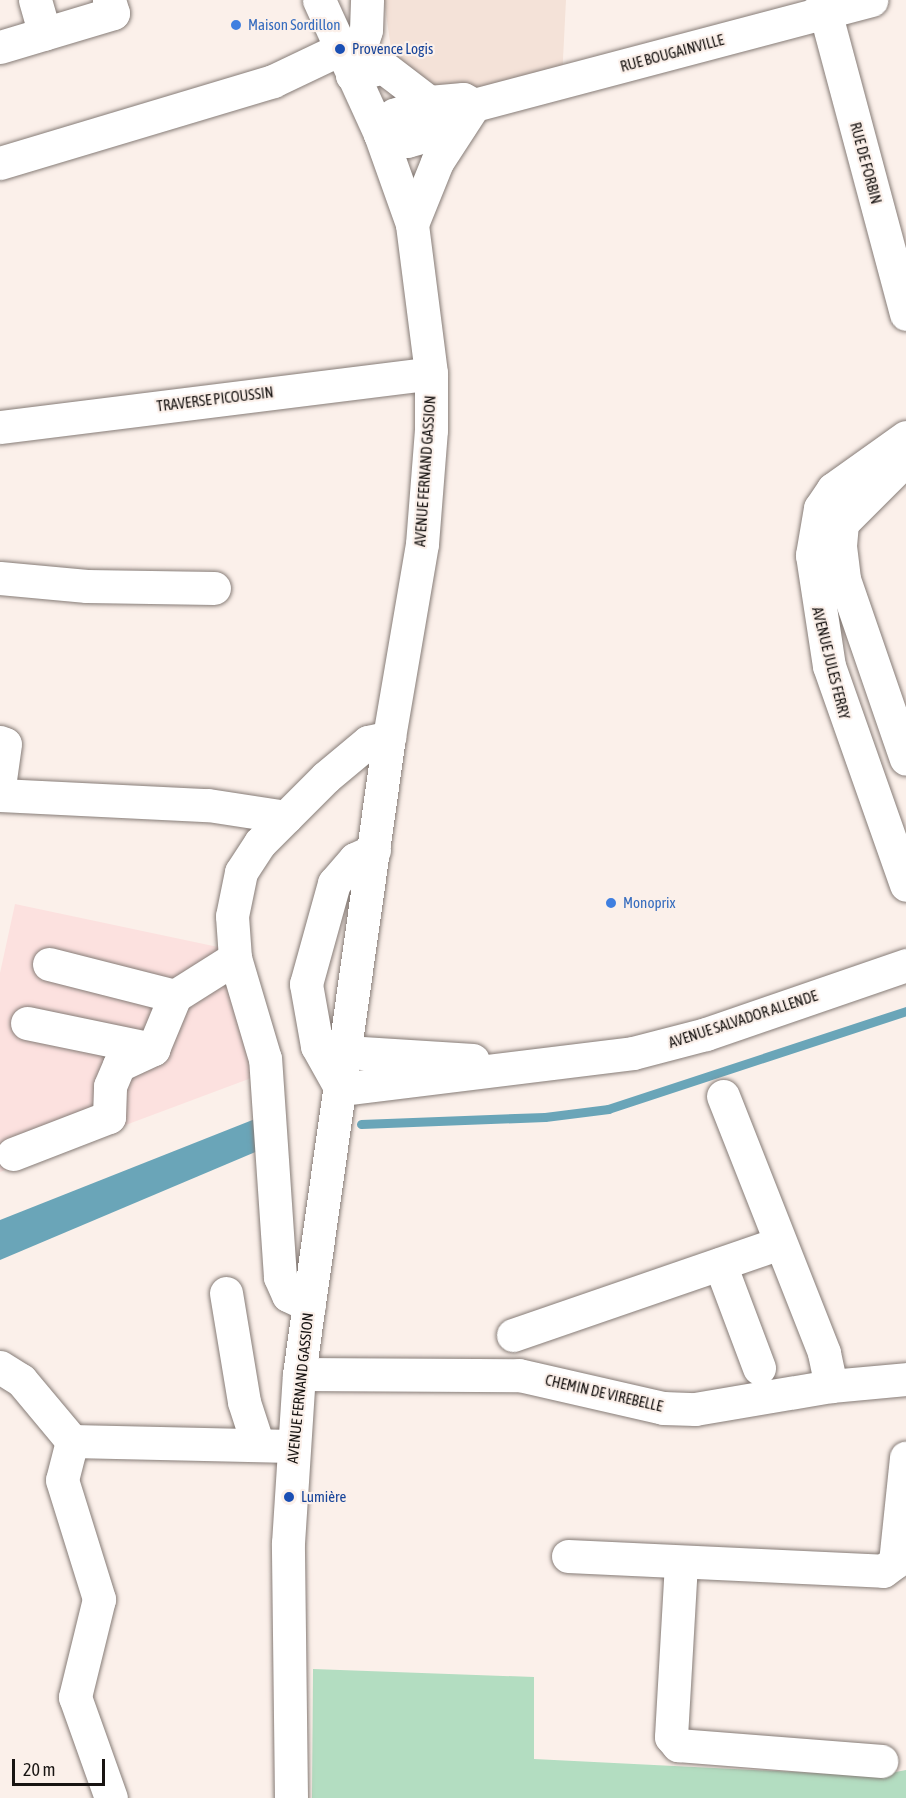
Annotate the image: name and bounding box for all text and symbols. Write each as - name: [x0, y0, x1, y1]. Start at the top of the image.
- place label: Maison Sordillon: [248, 16, 341, 34]
- marker: Maison Sordillon: [229, 18, 243, 32]
- street label: RUE BOUGAINVILLE: [618, 31, 726, 75]
- place label: Provence Logis: [352, 40, 433, 58]
- marker: Provence Logis: [333, 42, 347, 56]
- street label: RUE DE FORBIN: [846, 120, 886, 206]
- street label: TRAVERSE PICOUSSIN: [156, 383, 274, 415]
- street label: AVENUE FERNAND GASSION: [411, 395, 439, 547]
- street label: AVENUE JULES FERRY: [808, 605, 854, 721]
- place label: Monoprix: [623, 894, 675, 912]
- marker: Monoprix: [604, 896, 618, 910]
- street label: AVENUE SALVADOR ALLENDE: [666, 986, 820, 1052]
- street label: AVENUE FERNAND GASSION: [283, 1312, 317, 1464]
- street label: CHEMIN DE VIREBELLE: [543, 1371, 665, 1415]
- place label: Lumière: [301, 1488, 346, 1506]
- marker: Lumière: [282, 1490, 296, 1504]
- scale bar: [15, 1747, 108, 1785]
- text: 20 m: [23, 1759, 55, 1780]

